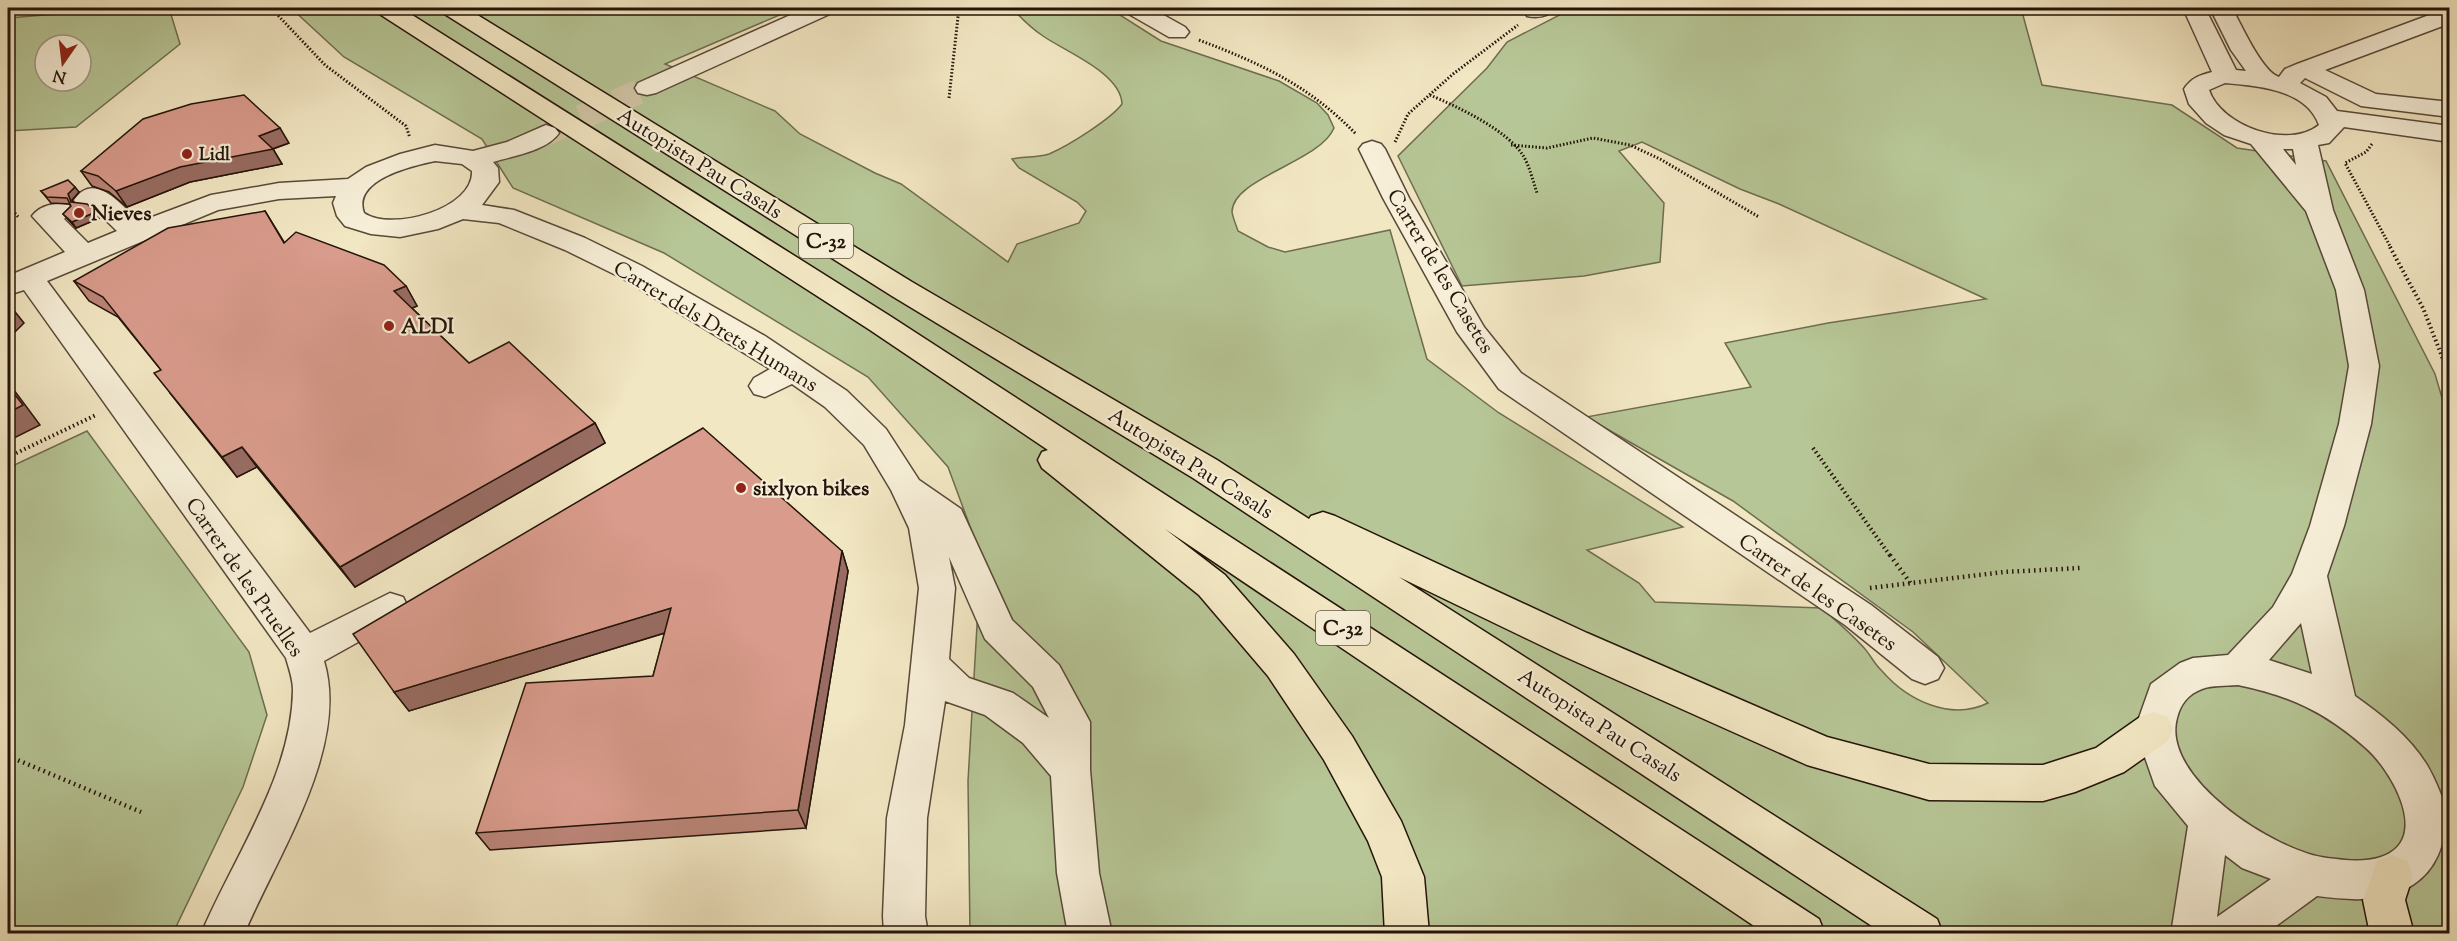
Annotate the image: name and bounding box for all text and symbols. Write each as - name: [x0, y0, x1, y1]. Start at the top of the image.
- north arrow: [33, 33, 93, 93]
- text: N: [51, 62, 69, 88]
- street label: Autopista Pau Casals: [610, 102, 787, 228]
- place label: Lidl: [199, 143, 231, 169]
- marker: Lidl: [180, 147, 194, 161]
- street label: Carrer de les Casetes: [1378, 184, 1500, 360]
- place label: Nieves: [91, 200, 151, 230]
- marker: Nieves: [72, 206, 86, 220]
- road number: C-32: [799, 224, 853, 258]
- street label: Carrer dels Drets Humans: [607, 255, 823, 401]
- place label: ALDI: [401, 313, 454, 343]
- marker: ALDI: [382, 319, 396, 333]
- street label: Autopista Pau Casals: [1101, 402, 1278, 528]
- place label: sixlyon bikes: [753, 475, 869, 505]
- marker: sixlyon bikes: [734, 481, 748, 495]
- street label: Carrer de les Pruelles: [177, 492, 310, 664]
- street label: Carrer de les Casetes: [1731, 528, 1902, 660]
- road number: C-32: [1316, 611, 1370, 645]
- street label: Autopista Pau Casals: [1511, 662, 1687, 791]

